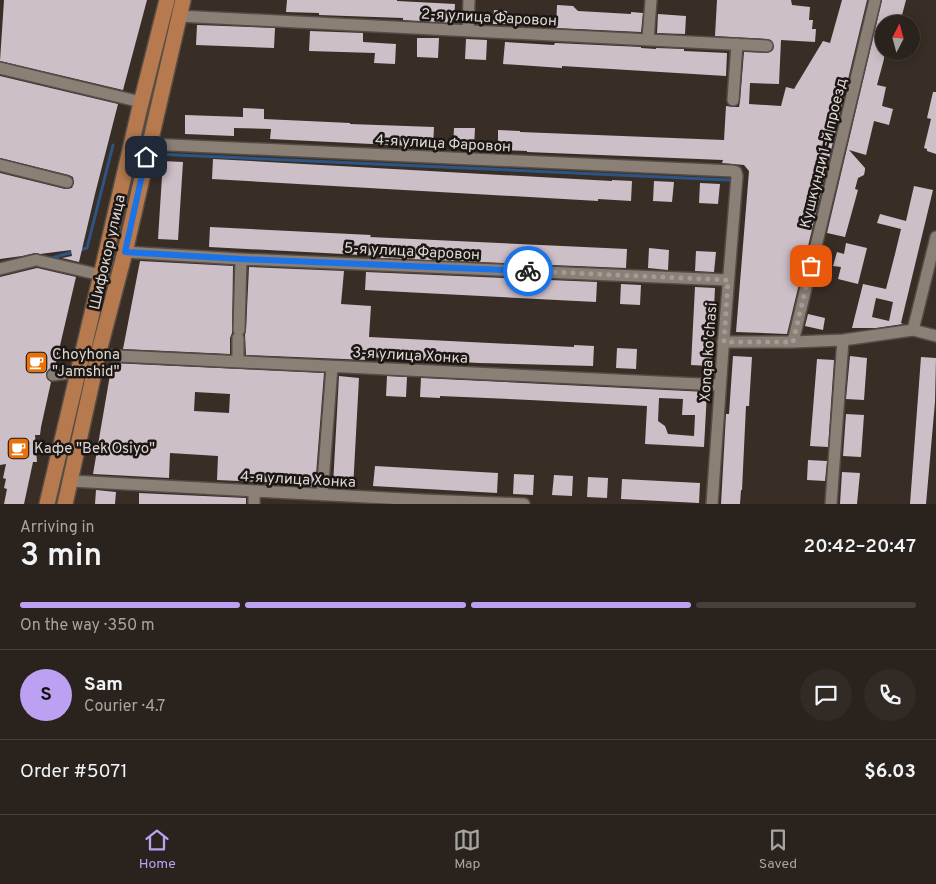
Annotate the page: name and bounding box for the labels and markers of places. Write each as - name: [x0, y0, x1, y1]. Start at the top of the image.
- pin: [125, 136, 167, 178]
- pin: [790, 245, 832, 287]
- place label: Choyhona "Jamshid": [52, 346, 120, 382]
- cafe icon: Choyhona "Jamshid": [24, 351, 48, 375]
- cafe icon: Кафе "Bek Osiyo": [6, 436, 30, 460]
- place label: Кафе "Bek Osiyo": [34, 440, 155, 459]

